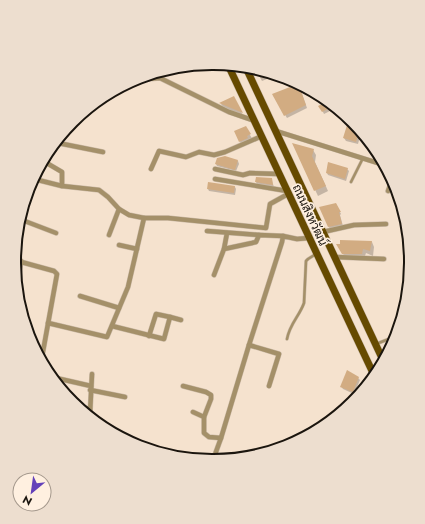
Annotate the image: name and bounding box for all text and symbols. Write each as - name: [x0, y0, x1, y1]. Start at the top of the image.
- street label: ถนนสิงหวัฒน์: [288, 181, 332, 249]
- north arrow: [12, 472, 52, 512]
- text: N: [19, 492, 35, 510]

